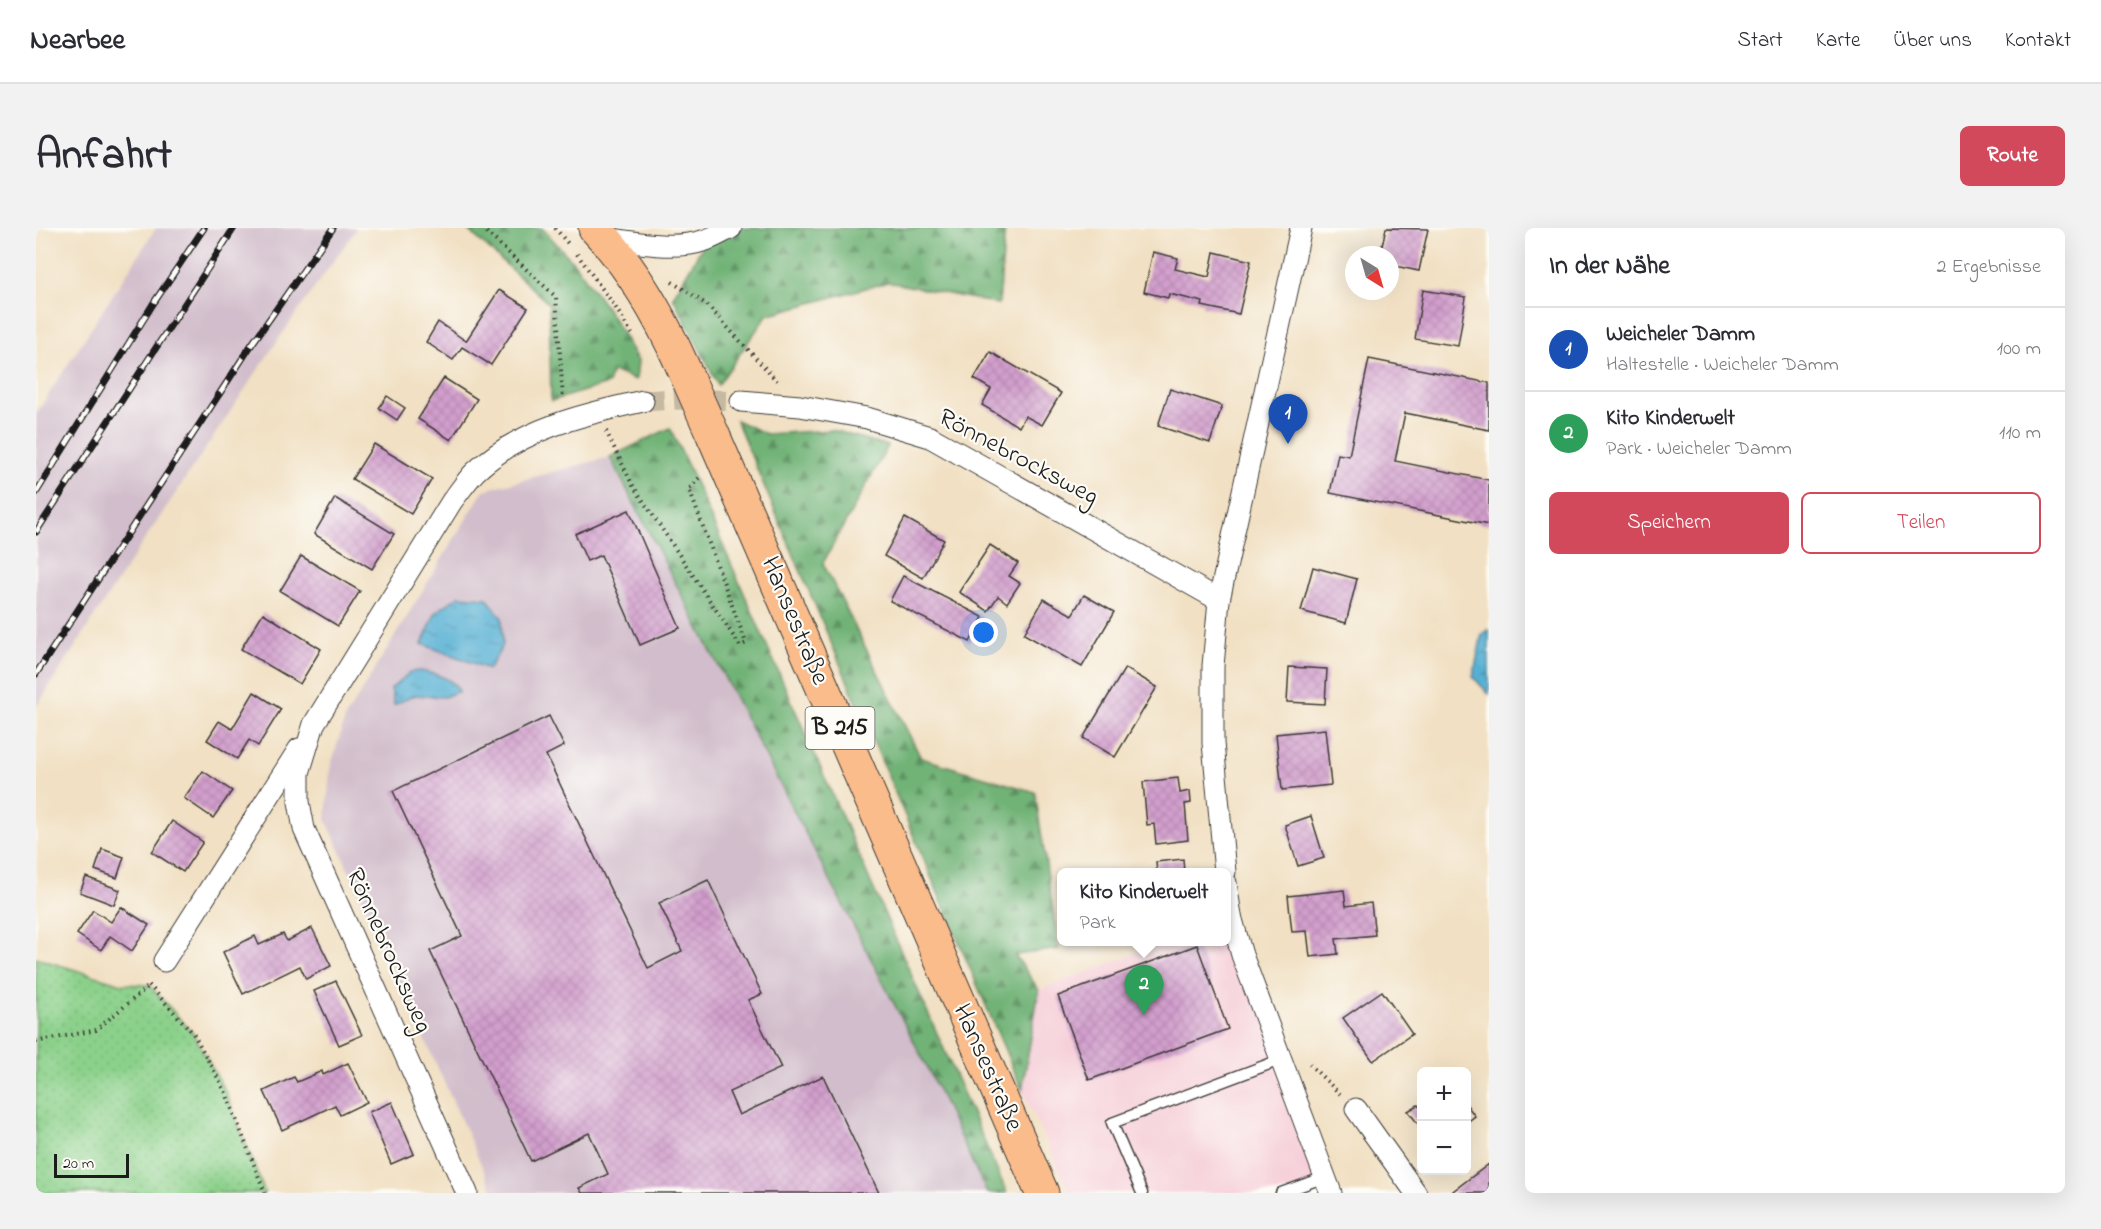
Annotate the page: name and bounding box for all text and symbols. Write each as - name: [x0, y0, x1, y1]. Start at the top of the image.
- text: Nearbee: [30, 21, 125, 62]
- text: Start: [1737, 26, 1783, 56]
- text: Karte: [1816, 26, 1860, 56]
- text: Über uns: [1893, 26, 1972, 56]
- text: Kontakt: [2005, 26, 2071, 56]
- text: Anfahrt: [36, 126, 172, 187]
- button: Route: [1960, 126, 2065, 186]
- north arrow: [1345, 246, 1399, 300]
- text: In der Nähe: [1549, 248, 1670, 286]
- text: 2 Ergebnisse: [1936, 253, 2041, 282]
- text: Weicheler Damm: [1606, 319, 1755, 351]
- text: 1: [1565, 335, 1572, 364]
- text: 100 m: [1997, 335, 2041, 364]
- text: Haltestelle · Weicheler Damm: [1606, 351, 1839, 380]
- pin: 1: [1268, 394, 1308, 444]
- street label: Rönnebrocksweg: [931, 400, 1105, 516]
- text: Kito Kinderwelt: [1606, 403, 1735, 435]
- text: 2: [1564, 419, 1573, 448]
- text: 110 m: [1999, 419, 2041, 448]
- text: Park · Weicheler Damm: [1606, 435, 1792, 464]
- button: Speichern: [1549, 492, 1789, 554]
- button: Teilen: [1801, 492, 2041, 554]
- street label: Hansestraße: [750, 551, 838, 691]
- your location: [969, 618, 998, 647]
- road number: B 215: [806, 707, 874, 749]
- street label: Rönnebrocksweg: [335, 862, 441, 1040]
- popup: [1057, 868, 1231, 946]
- text: Kito Kinderwelt: [1080, 877, 1208, 909]
- text: Park: [1080, 909, 1116, 938]
- pin: 2: [1124, 966, 1164, 1015]
- street label: Hansestraße: [942, 998, 1032, 1138]
- map controls: [1417, 1067, 1471, 1175]
- button: +: [1417, 1067, 1471, 1121]
- button: −: [1417, 1121, 1471, 1175]
- scale bar: [54, 1151, 129, 1178]
- text: 20 m: [63, 1152, 94, 1176]

